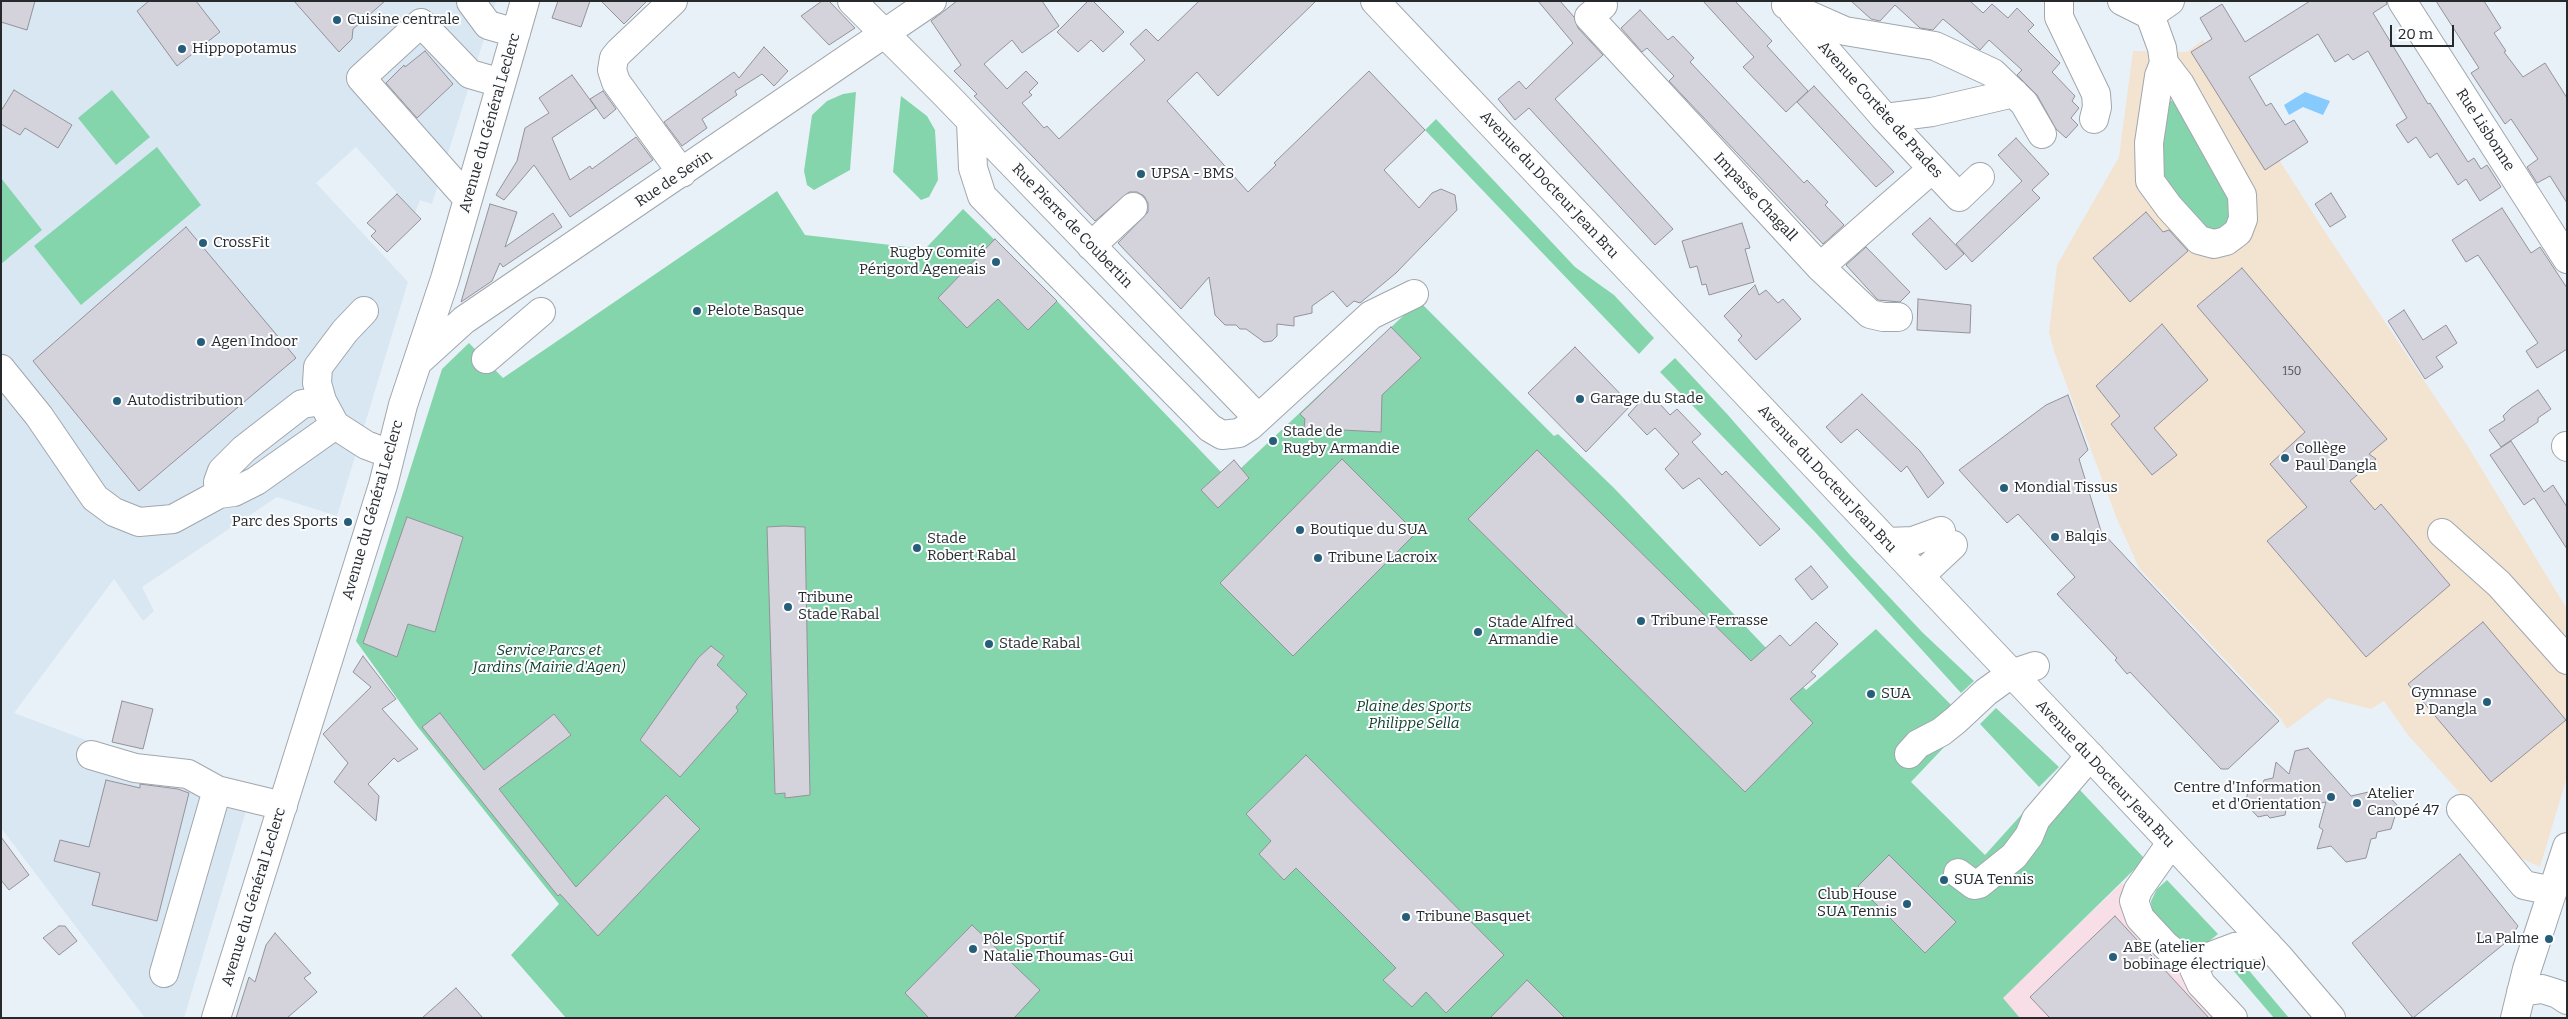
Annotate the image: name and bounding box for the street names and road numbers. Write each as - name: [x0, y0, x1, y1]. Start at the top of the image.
- street label: Avenue du Général Leclerc: [456, 31, 524, 215]
- street label: Avenue Cortète de Prades: [1814, 38, 1946, 182]
- street label: Rue Lisbonne: [2452, 86, 2518, 174]
- street label: Avenue du Docteur Jean Bru: [1476, 108, 1622, 262]
- street label: Rue de Sevin: [632, 147, 716, 211]
- street label: Impasse Chagall: [1710, 149, 1800, 245]
- street label: Rue Pierre de Coubertin: [1008, 160, 1136, 292]
- street label: Avenue du Docteur Jean Bru: [1754, 402, 1900, 556]
- street label: Avenue du Général Leclerc: [339, 418, 407, 602]
- street label: Avenue du Docteur Jean Bru: [2032, 697, 2178, 851]
- street label: Avenue du Général Leclerc: [218, 806, 290, 988]

